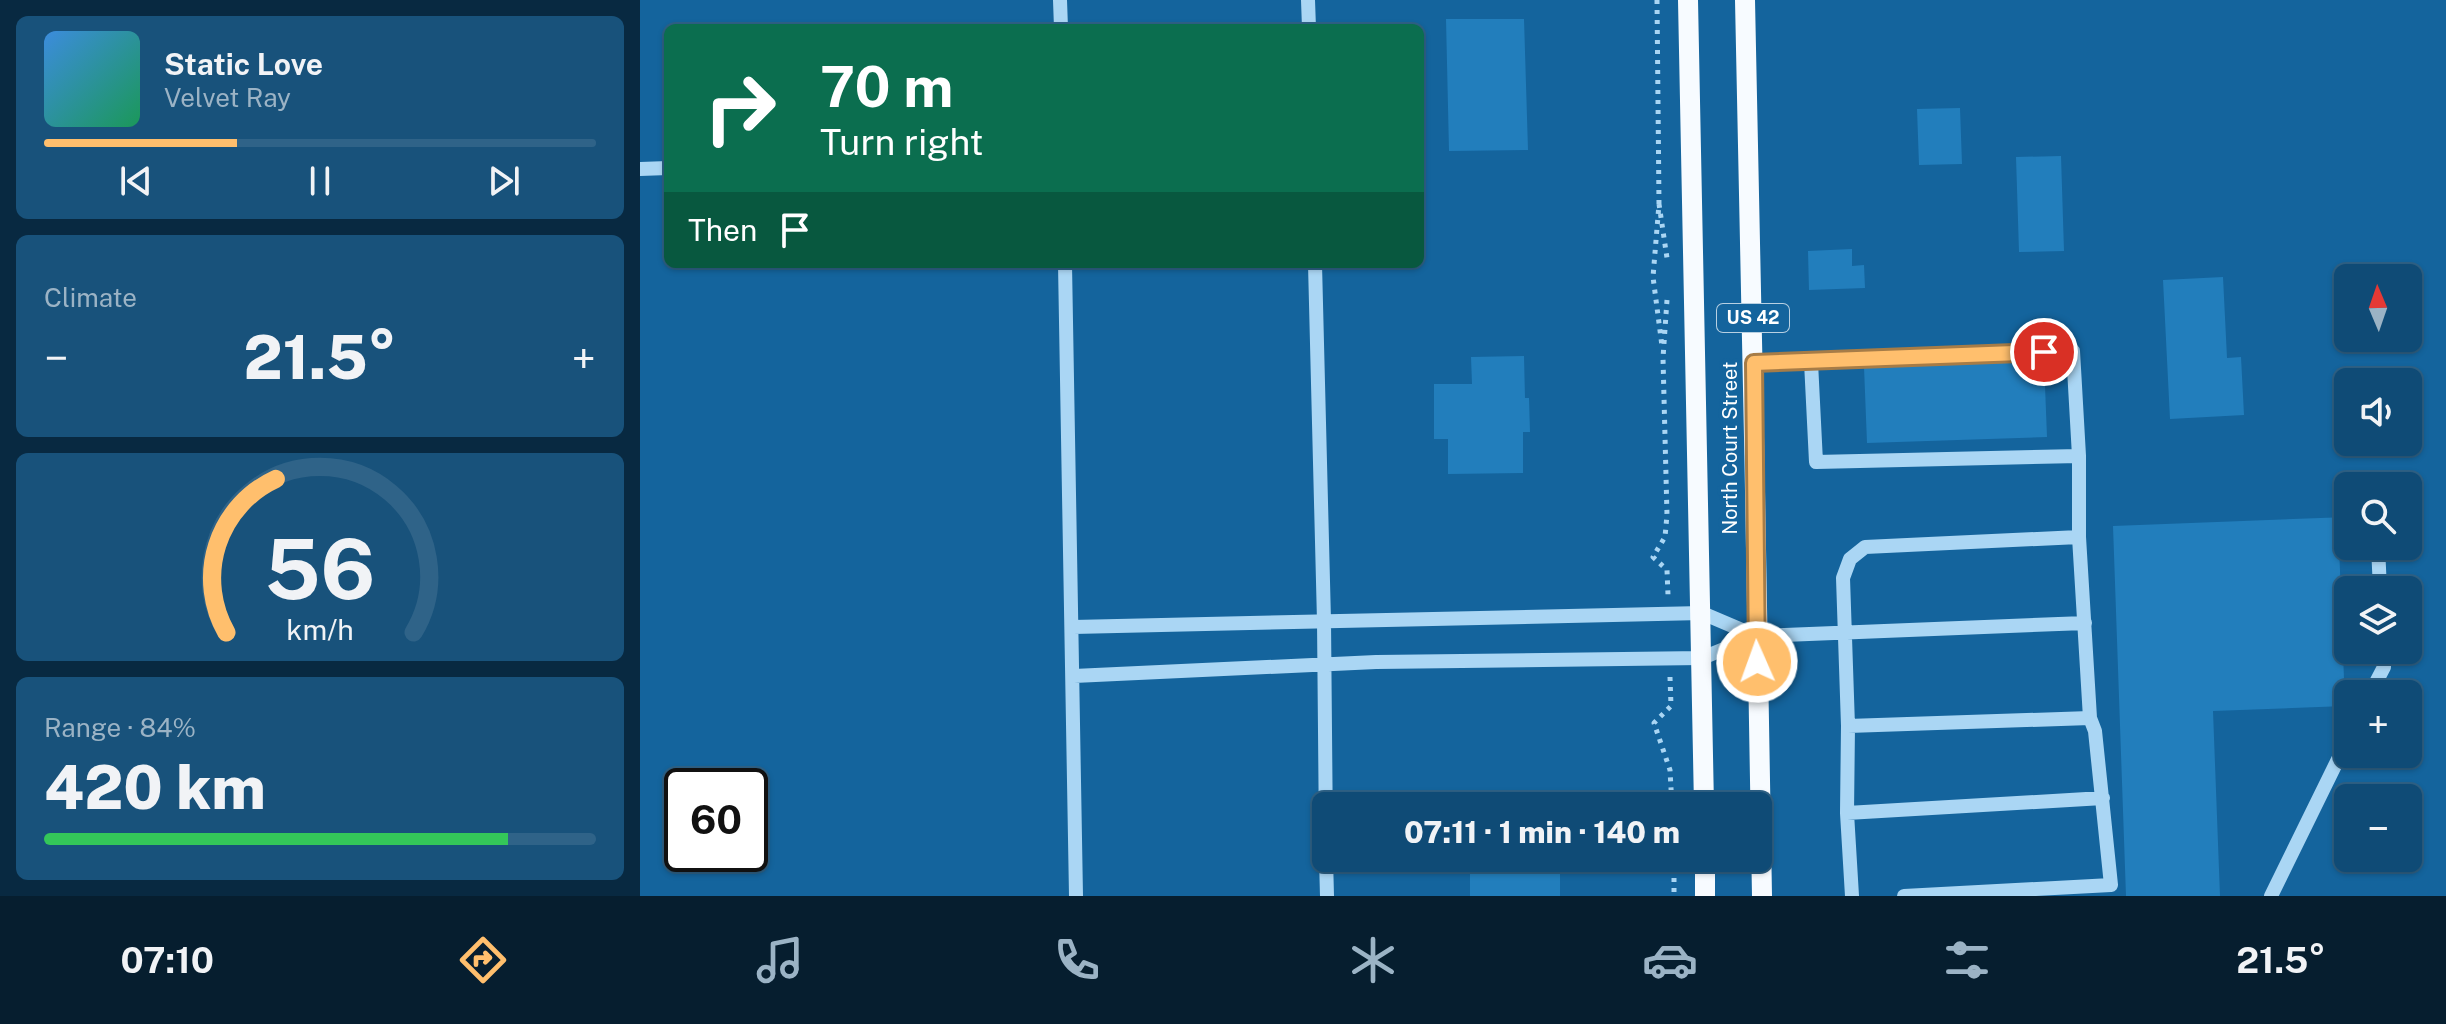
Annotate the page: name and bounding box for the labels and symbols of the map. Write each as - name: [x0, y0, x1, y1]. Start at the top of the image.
- north arrow: [2334, 264, 2422, 352]
- road number: US 42: [1717, 304, 1789, 332]
- pin: [2010, 318, 2078, 386]
- street label: North Court Street: [1718, 361, 1742, 535]
- position arrow: [1715, 620, 1799, 704]
- speed limit sign: 60: [664, 768, 768, 872]

